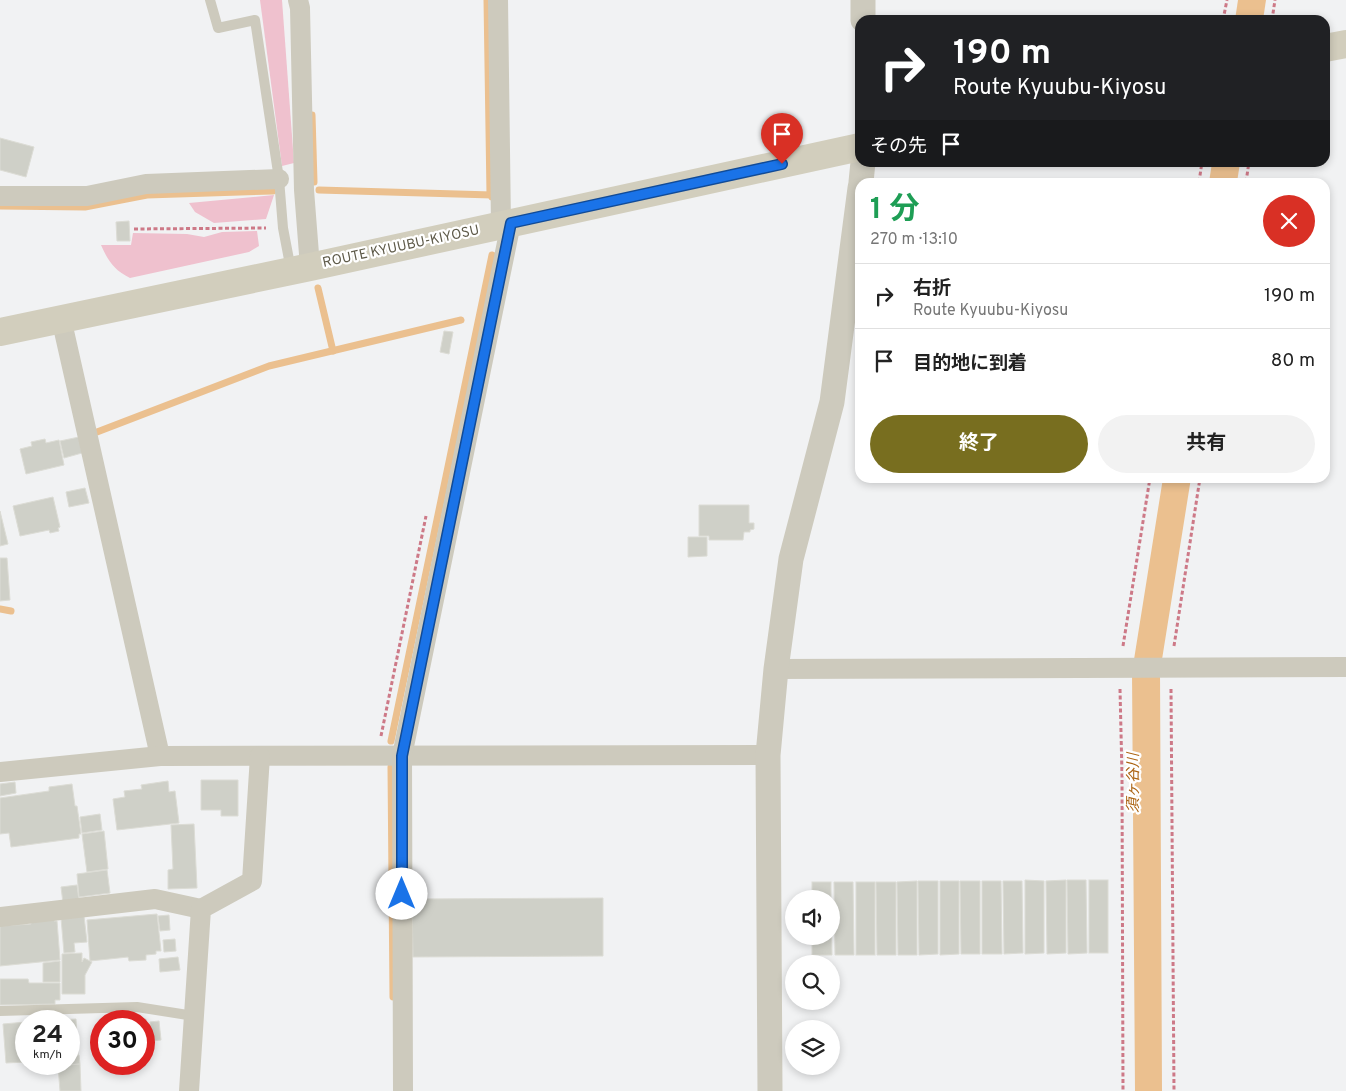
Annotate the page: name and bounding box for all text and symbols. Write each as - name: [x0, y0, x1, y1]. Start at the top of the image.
- text: 190 m: [953, 32, 1051, 76]
- icon: right: [870, 35, 935, 100]
- text: Route Kyuubu-Kiyosu: [953, 75, 1166, 102]
- pin: [761, 113, 803, 164]
- icon: arrive: [768, 120, 796, 148]
- icon: arrive: [937, 130, 965, 158]
- text: その先: [870, 135, 927, 159]
- text: 1 分: [870, 192, 920, 229]
- button: close: [1263, 195, 1315, 247]
- street label: ROUTE KYUUBU-KIYOSU: [321, 222, 481, 272]
- text: 270 m · 13:10: [870, 230, 958, 250]
- text: 右折: [913, 277, 951, 301]
- icon: right: [870, 282, 898, 310]
- text: 190 m: [1264, 284, 1315, 308]
- text: Route Kyuubu-Kiyosu: [913, 301, 1068, 321]
- icon: arrive: [870, 347, 898, 375]
- text: 80 m: [1271, 349, 1315, 373]
- text: 目的地に到着: [913, 352, 1027, 376]
- button: 終了: [870, 415, 1088, 473]
- button: 共有: [1098, 415, 1315, 473]
- water label: 須ヶ谷川: [1125, 751, 1144, 813]
- position arrow: [375, 867, 427, 919]
- map controls: [785, 890, 840, 1075]
- button: sound: [785, 890, 840, 945]
- button: search: [785, 955, 840, 1010]
- speed limit sign: 30: [90, 1010, 155, 1075]
- text: 24: [32, 1020, 63, 1052]
- button: layers: [785, 1020, 840, 1075]
- text: km/h: [33, 1047, 62, 1063]

